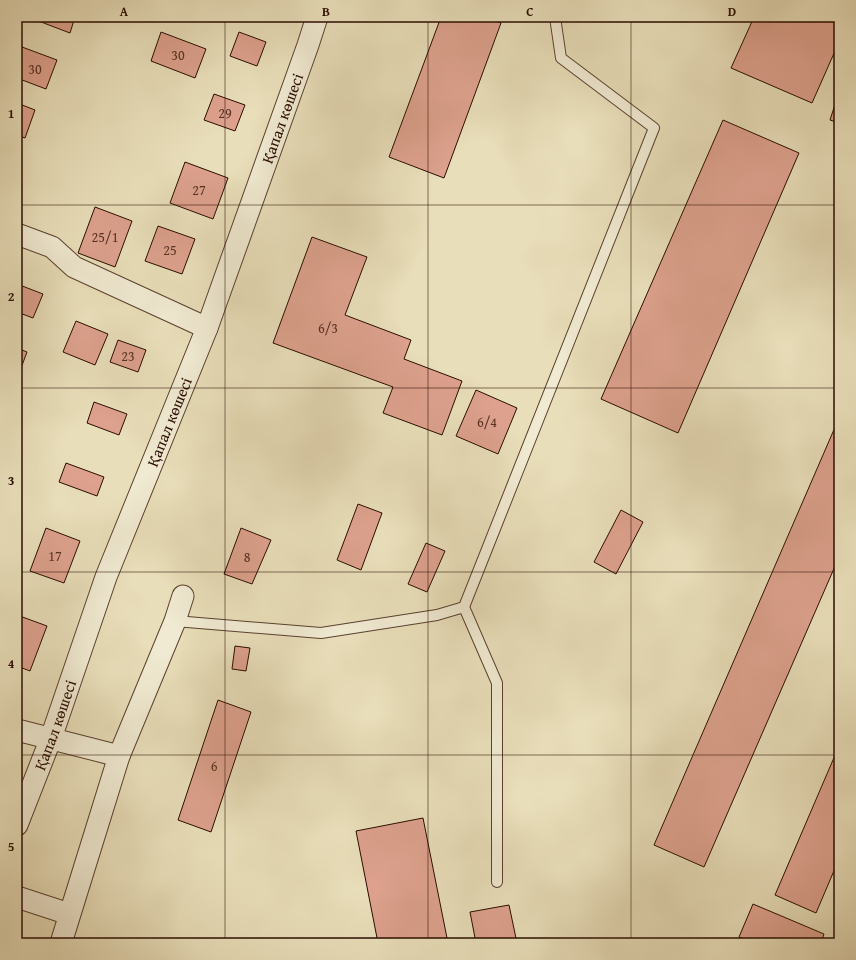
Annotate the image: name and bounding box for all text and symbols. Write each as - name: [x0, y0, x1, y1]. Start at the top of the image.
- text: A: [120, 2, 129, 21]
- text: B: [322, 2, 330, 21]
- text: C: [526, 2, 534, 21]
- text: D: [728, 2, 736, 21]
- house number: 30: [171, 45, 185, 65]
- house number: 30: [28, 59, 42, 79]
- street label: Қапал көшесі: [255, 69, 309, 167]
- house number: 29: [218, 103, 232, 123]
- text: 1: [8, 104, 14, 123]
- house number: 27: [192, 180, 206, 200]
- house number: 25/1: [92, 227, 118, 247]
- house number: 25: [163, 240, 177, 260]
- text: 2: [8, 287, 15, 306]
- house number: 6/3: [318, 318, 338, 338]
- house number: 23: [121, 346, 135, 366]
- street label: Қапал көшесі: [140, 373, 198, 470]
- house number: 6/4: [477, 412, 497, 432]
- text: 3: [8, 471, 14, 490]
- house number: 17: [48, 546, 62, 566]
- house number: 8: [244, 547, 251, 567]
- text: 4: [8, 654, 15, 673]
- street label: Қапал көшесі: [28, 676, 82, 774]
- house number: 6: [211, 756, 218, 776]
- text: 5: [8, 837, 15, 856]

